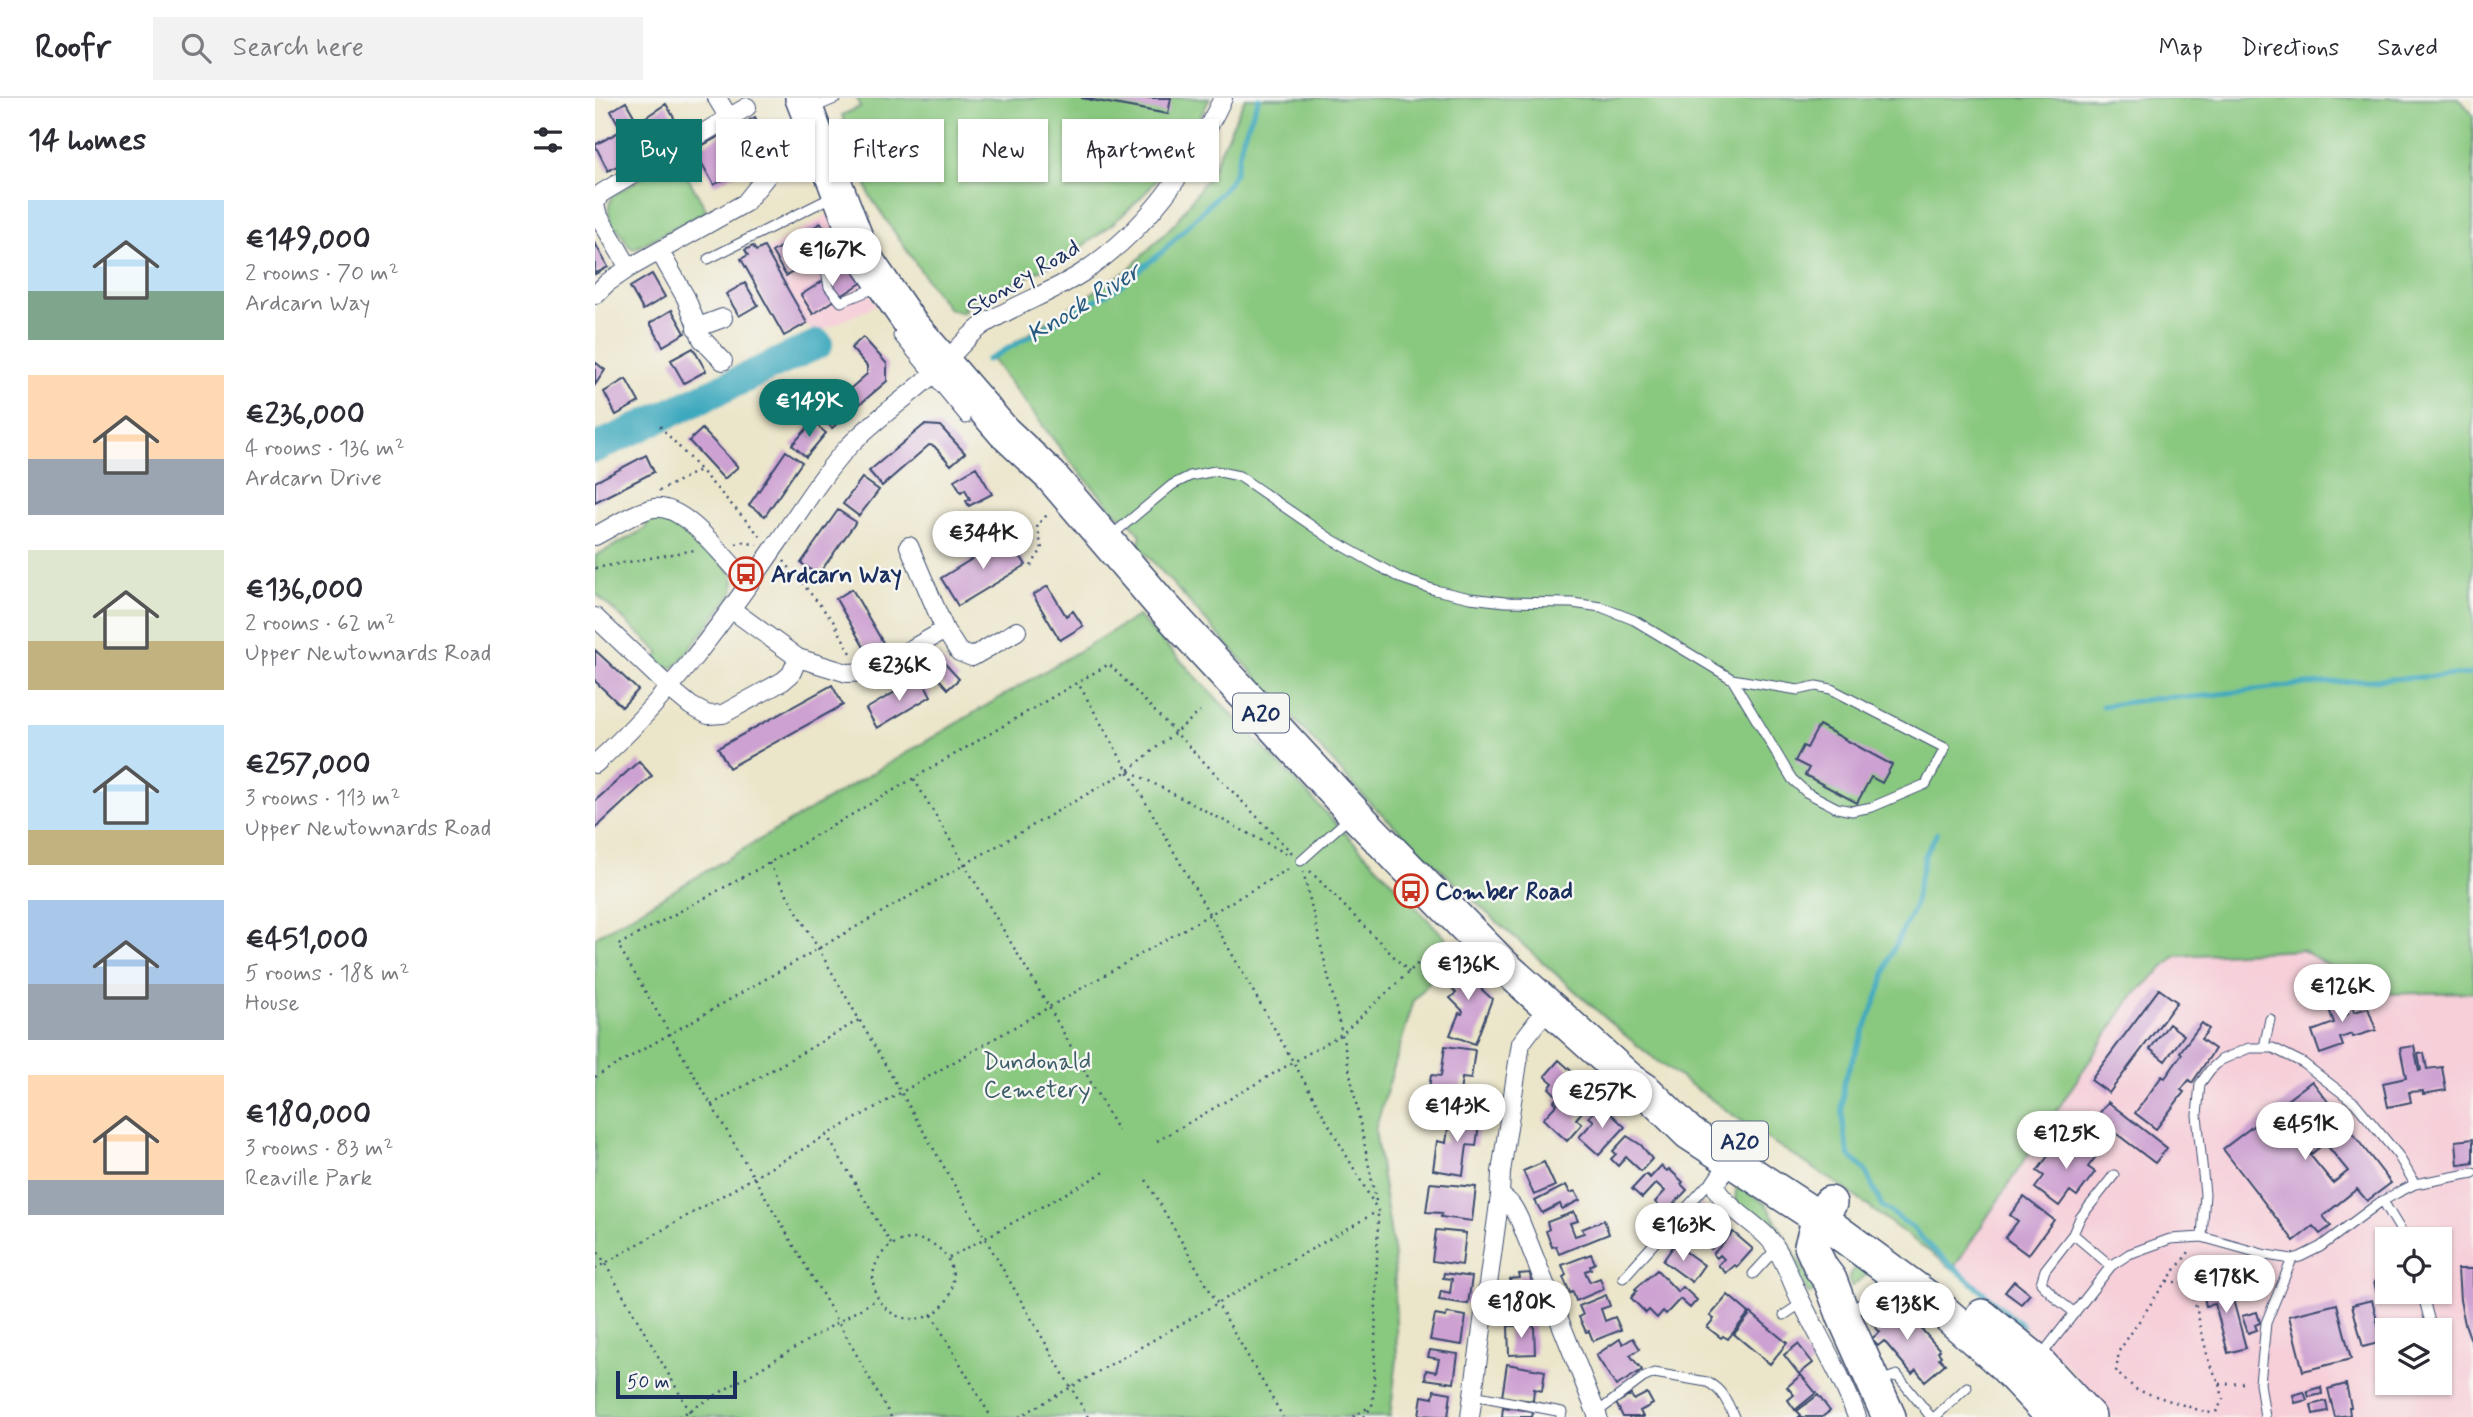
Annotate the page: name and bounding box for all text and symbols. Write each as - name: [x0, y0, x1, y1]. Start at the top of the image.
- search box: [153, 17, 643, 80]
- text: Roofr: [35, 26, 111, 70]
- icon: search: [177, 29, 215, 67]
- text: Search here: [233, 31, 364, 65]
- text: Map: [2159, 33, 2203, 64]
- text: Directions: [2241, 33, 2339, 64]
- text: Saved: [2377, 33, 2438, 64]
- chip: Buy: [616, 119, 702, 182]
- chip: Rent: [716, 119, 815, 182]
- chip: Filters: [829, 119, 944, 182]
- chip: New: [958, 119, 1048, 182]
- chip: Apartment: [1062, 119, 1219, 182]
- text: 14 homes: [28, 121, 146, 160]
- icon: filters: [529, 121, 567, 159]
- text: €149,000: [245, 220, 371, 259]
- icon: home: [84, 228, 168, 312]
- pin: €167K: [783, 228, 881, 288]
- street label: Stoney Road: [961, 232, 1086, 324]
- text: €167K: [798, 236, 866, 266]
- water label: Knock River: [1021, 254, 1150, 352]
- text: 2 rooms · 70 m²: [245, 259, 399, 289]
- text: Ardcarn Way: [245, 289, 370, 319]
- pin: €149K: [760, 380, 858, 439]
- text: €149K: [775, 387, 843, 417]
- text: €236,000: [245, 395, 365, 434]
- icon: home: [84, 403, 168, 487]
- text: 4 rooms · 136 m²: [245, 434, 405, 464]
- text: Ardcarn Drive: [245, 464, 382, 494]
- pin: €344K: [934, 512, 1032, 571]
- text: €344K: [948, 519, 1018, 549]
- bus stop icon: Ardcarn Way: [727, 555, 765, 593]
- place label: Ardcarn Way: [771, 560, 902, 591]
- text: €136,000: [245, 570, 363, 609]
- icon: home: [84, 578, 168, 662]
- text: 2 rooms · 62 m²: [245, 609, 396, 639]
- text: Upper Newtownards Road: [245, 639, 491, 669]
- pin: €236K: [850, 644, 948, 703]
- text: €236K: [867, 651, 931, 681]
- road number: A20: [1233, 694, 1289, 733]
- text: €257,000: [245, 745, 371, 784]
- icon: home: [84, 753, 168, 837]
- text: 3 rooms · 113 m²: [245, 784, 400, 814]
- text: Upper Newtownards Road: [245, 814, 491, 844]
- bus stop icon: Comber Road: [1392, 872, 1430, 910]
- place label: Comber Road: [1435, 877, 1573, 908]
- text: €451,000: [245, 920, 368, 959]
- icon: home: [84, 928, 168, 1012]
- pin: €136K: [1419, 942, 1517, 1002]
- text: €136K: [1437, 950, 1499, 980]
- text: 5 rooms · 188 m²: [245, 959, 409, 989]
- pin: €126K: [2293, 964, 2391, 1024]
- text: €126K: [2310, 972, 2374, 1002]
- text: House: [245, 989, 299, 1019]
- park label: Dundonald Cemetery: [983, 1047, 1091, 1106]
- pin: €257K: [1553, 1070, 1651, 1130]
- text: €257K: [1568, 1078, 1636, 1108]
- pin: €143K: [1408, 1084, 1506, 1144]
- text: €143K: [1425, 1092, 1489, 1122]
- text: €180,000: [245, 1095, 371, 1134]
- pin: €451K: [2256, 1102, 2354, 1162]
- icon: home: [84, 1103, 168, 1187]
- text: €451K: [2272, 1110, 2338, 1140]
- pin: €125K: [2017, 1112, 2115, 1171]
- text: €125K: [2033, 1119, 2099, 1149]
- road number: A20: [1712, 1122, 1768, 1160]
- text: 3 rooms · 83 m²: [245, 1134, 393, 1164]
- text: Reaville Park: [245, 1164, 372, 1194]
- pin: €163K: [1634, 1204, 1732, 1263]
- text: €163K: [1651, 1211, 1715, 1241]
- map controls: [2375, 1227, 2452, 1395]
- button: locate: [2375, 1227, 2452, 1304]
- pin: €178K: [2177, 1256, 2275, 1315]
- text: €178K: [2193, 1263, 2259, 1293]
- pin: €180K: [1472, 1280, 1570, 1340]
- pin: €138K: [1858, 1282, 1956, 1342]
- text: €180K: [1487, 1288, 1555, 1318]
- text: €138K: [1875, 1290, 1939, 1320]
- button: layers: [2375, 1318, 2452, 1395]
- scale bar: [616, 1368, 737, 1400]
- text: 50 m: [627, 1370, 670, 1395]

